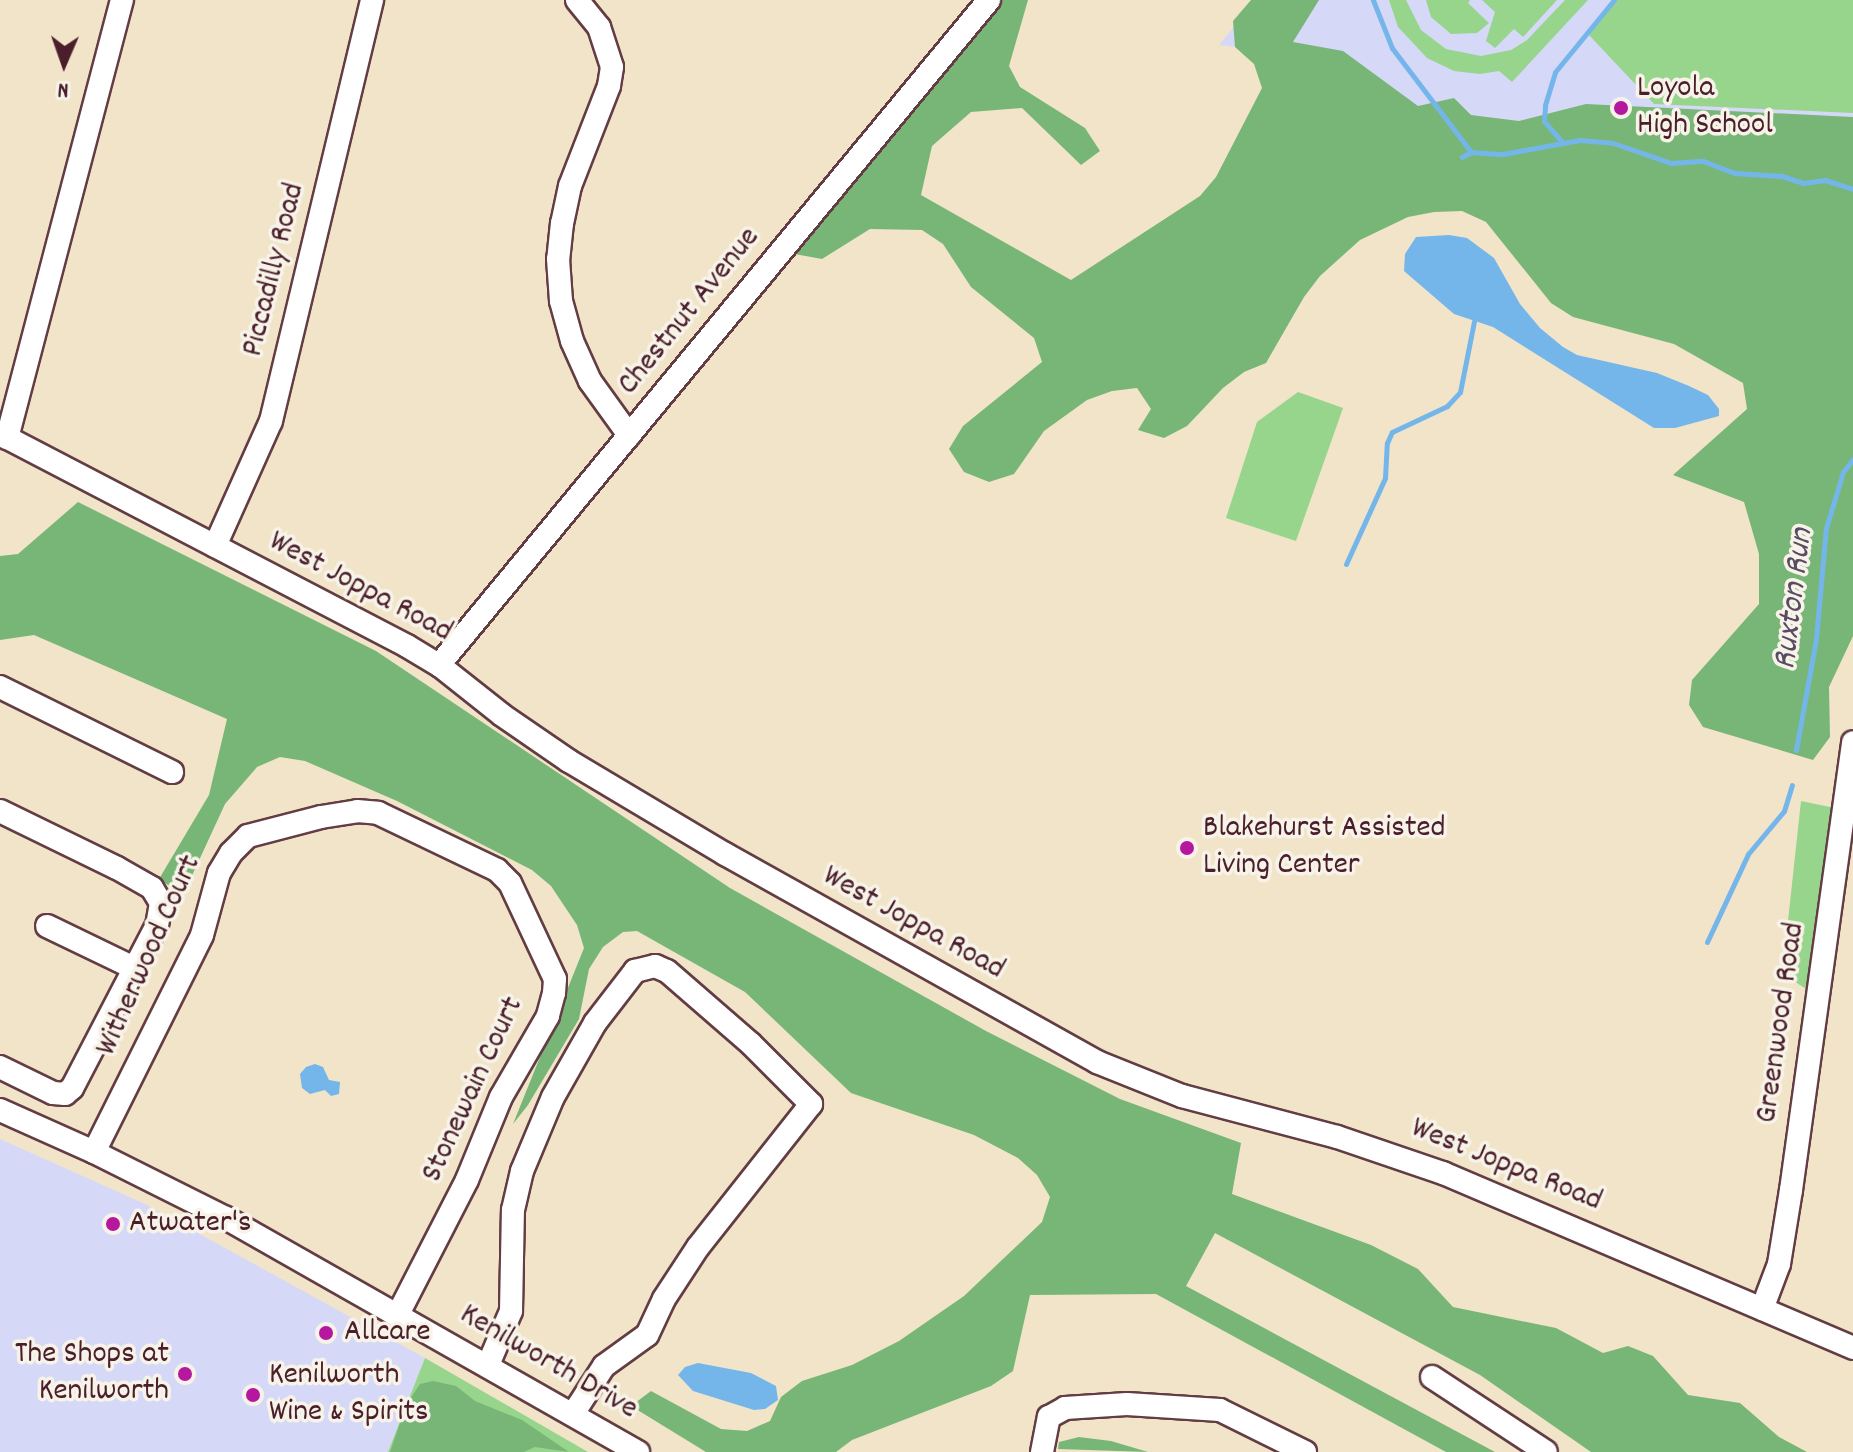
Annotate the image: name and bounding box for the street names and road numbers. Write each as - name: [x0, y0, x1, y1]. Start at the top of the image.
- street label: Piccadilly Road: [235, 179, 315, 361]
- street label: Chestnut Avenue: [611, 220, 769, 404]
- street label: West Joppa Road: [262, 523, 458, 653]
- street label: Witherwood Court: [89, 850, 211, 1062]
- street label: West Joppa Road: [815, 858, 1011, 990]
- street label: Greenwood Road: [1749, 920, 1815, 1126]
- street label: Stonewain Court: [414, 991, 534, 1189]
- street label: West Joppa Road: [1405, 1110, 1607, 1222]
- street label: Kenilworth Drive: [452, 1297, 644, 1429]

